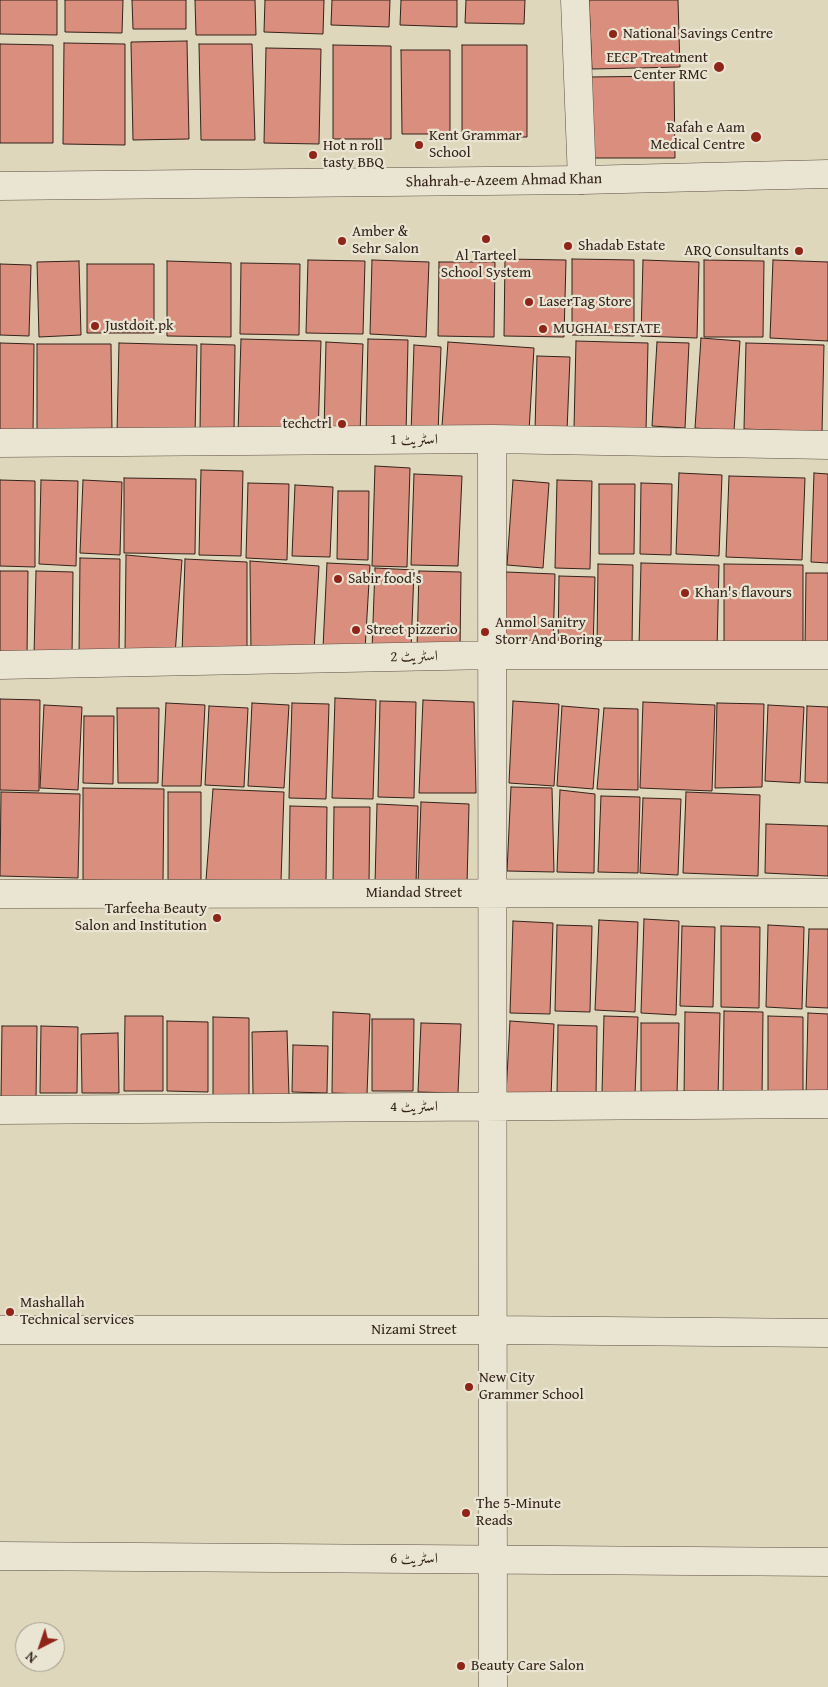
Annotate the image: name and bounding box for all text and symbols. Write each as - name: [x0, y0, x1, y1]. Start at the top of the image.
- place label: National Savings Centre: [623, 25, 773, 43]
- marker: National Savings Centre: [607, 28, 619, 40]
- place label: EECP Treatment Center RMC: [607, 49, 708, 84]
- marker: EECP Treatment Center RMC: [712, 60, 726, 74]
- place label: Rafah e Aam Medical Centre: [650, 119, 745, 154]
- place label: Kent Grammar School: [429, 127, 522, 162]
- marker: Rafah e Aam Medical Centre: [749, 130, 763, 144]
- place label: Hot n roll tasty BBQ: [323, 137, 384, 172]
- marker: Kent Grammar School: [413, 139, 425, 151]
- marker: Hot n roll tasty BBQ: [307, 149, 319, 161]
- street label: Shahrah-e-Azeem Ahmad Khan: [406, 170, 602, 192]
- place label: Amber & Sehr Salon: [352, 223, 419, 258]
- marker: Al Tarteel School System: [480, 233, 492, 245]
- marker: Amber & Sehr Salon: [336, 235, 348, 247]
- place label: Shadab Estate: [578, 237, 665, 255]
- marker: Shadab Estate: [562, 240, 574, 252]
- place label: ARQ Consultants: [684, 242, 789, 260]
- marker: ARQ Consultants: [793, 245, 805, 257]
- place label: Al Tarteel School System: [441, 247, 531, 282]
- place label: LaserTag Store: [539, 293, 632, 311]
- marker: LaserTag Store: [523, 296, 535, 308]
- place label: Justdoit.pk: [105, 317, 174, 335]
- marker: Justdoit.pk: [89, 320, 101, 332]
- place label: MUGHAL ESTATE: [553, 320, 660, 338]
- marker: MUGHAL ESTATE: [537, 323, 549, 335]
- place label: techctrl: [282, 415, 332, 433]
- marker: techctrl: [336, 418, 348, 430]
- street label: اسٹریٹ 1: [390, 431, 438, 449]
- place label: Sabir food's: [348, 570, 422, 588]
- marker: Sabir food's: [332, 573, 344, 585]
- place label: Khan's flavours: [695, 584, 792, 602]
- marker: Khan's flavours: [679, 587, 691, 599]
- place label: Anmol Sanitry Storr And Boring: [495, 614, 602, 649]
- place label: Street pizzerio: [366, 621, 458, 639]
- marker: Street pizzerio: [350, 624, 362, 636]
- marker: Anmol Sanitry Storr And Boring: [479, 626, 491, 638]
- street label: اسٹریٹ 2: [390, 648, 438, 666]
- street label: Miandad Street: [366, 884, 462, 902]
- place label: Tarfeeha Beauty Salon and Institution: [75, 900, 207, 935]
- marker: Tarfeeha Beauty Salon and Institution: [211, 912, 223, 924]
- street label: اسٹریٹ 4: [390, 1098, 438, 1116]
- place label: Mashallah Technical services: [20, 1294, 134, 1329]
- marker: Mashallah Technical services: [4, 1306, 16, 1318]
- street label: Nizami Street: [371, 1321, 457, 1339]
- place label: New City Grammer School: [479, 1369, 584, 1404]
- marker: New City Grammer School: [463, 1381, 475, 1393]
- place label: The 5-Minute Reads: [476, 1495, 561, 1530]
- marker: The 5-Minute Reads: [460, 1507, 472, 1519]
- street label: اسٹریٹ 6: [390, 1550, 438, 1568]
- north arrow: [15, 1622, 65, 1672]
- text: N: [21, 1647, 41, 1668]
- place label: Beauty Care Salon: [471, 1657, 584, 1675]
- marker: Beauty Care Salon: [455, 1660, 467, 1672]

